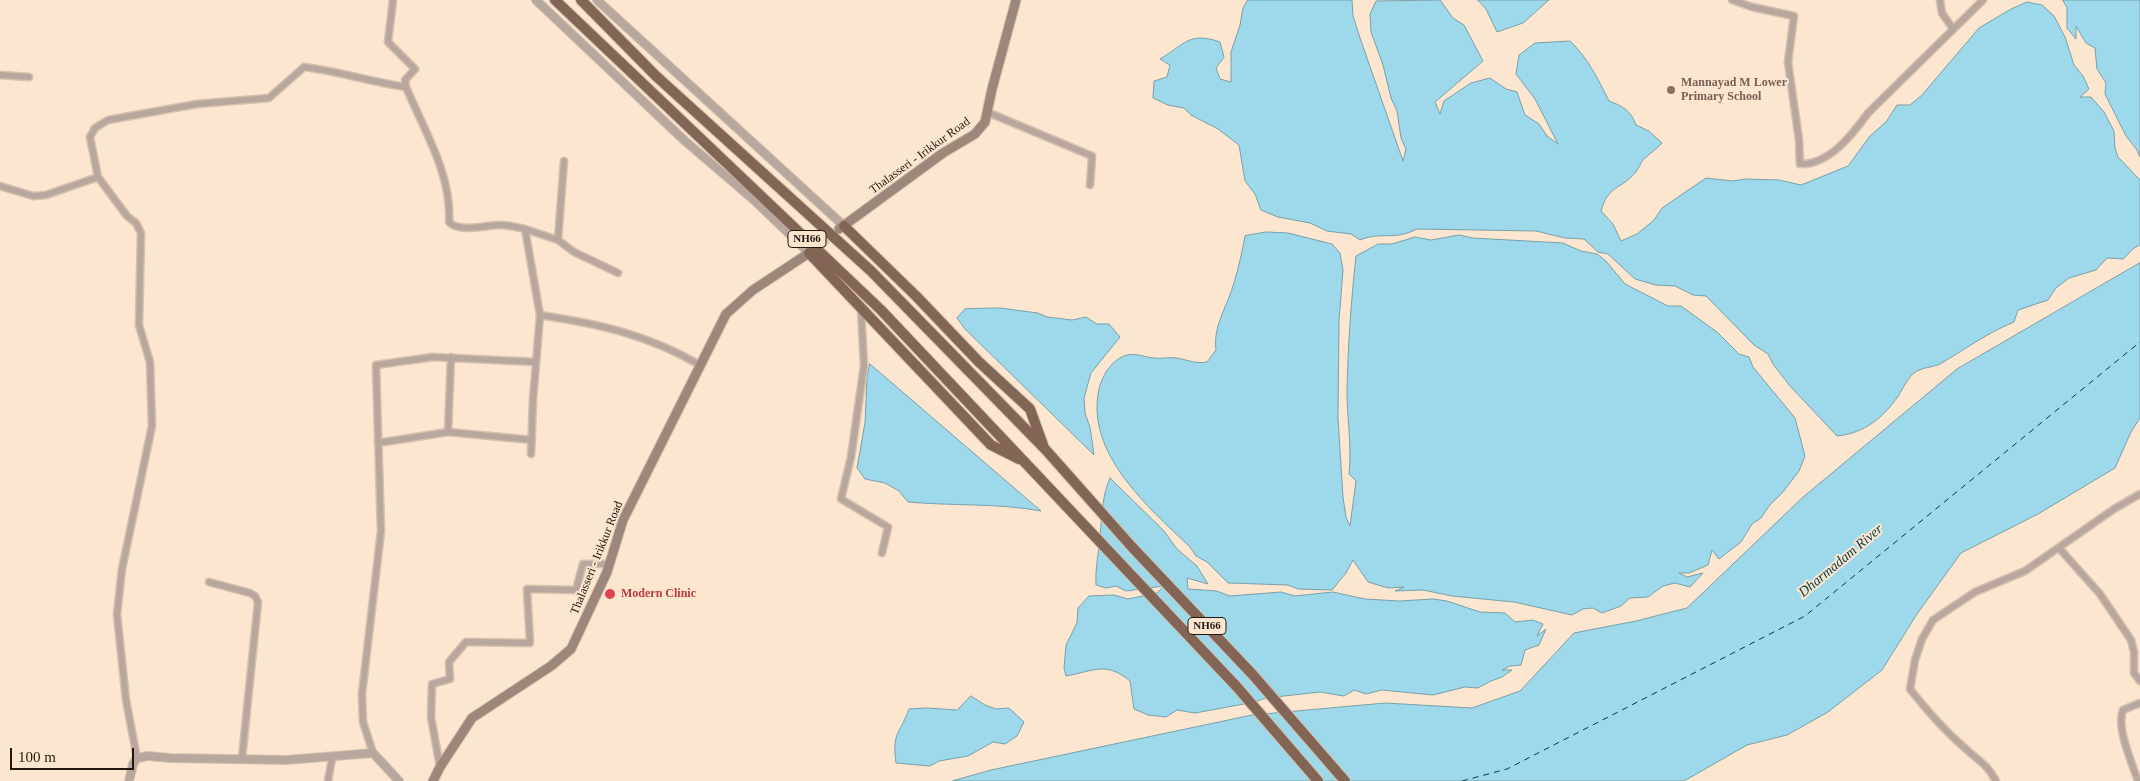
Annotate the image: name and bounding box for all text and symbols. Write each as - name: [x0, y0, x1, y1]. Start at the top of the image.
- place label: Mannayad M Lower Primary School: [1681, 76, 1787, 104]
- marker: Mannayad M Lower Primary School: [1665, 84, 1677, 96]
- street label: Thalasseri - Irikkur Road: [867, 115, 973, 197]
- road number: NH66: [788, 230, 826, 248]
- street label: Thalasseri - Irikkur Road: [568, 499, 626, 617]
- water label: Dharmadam River: [1796, 521, 1886, 601]
- marker: Modern Clinic: [603, 587, 617, 601]
- place label: Modern Clinic: [621, 587, 696, 601]
- road number: NH66: [1188, 618, 1226, 634]
- scale bar: [12, 738, 136, 770]
- text: 100 m: [18, 749, 56, 765]

